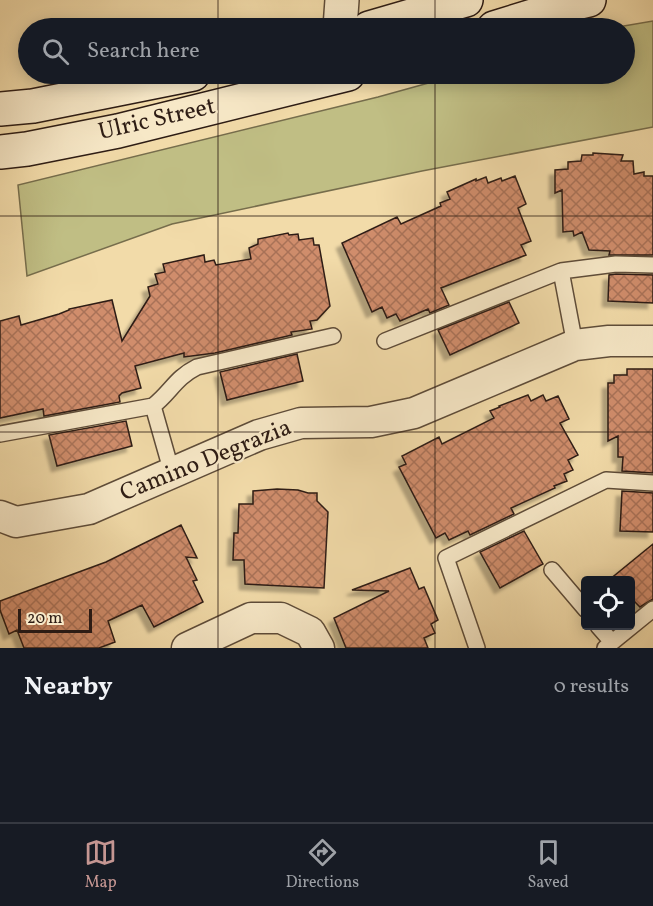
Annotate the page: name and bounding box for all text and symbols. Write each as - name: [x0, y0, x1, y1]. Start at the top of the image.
- search box: [18, 18, 635, 84]
- icon: search: [39, 35, 72, 68]
- text: Search here: [87, 36, 200, 67]
- street label: Ulric Street: [95, 90, 219, 150]
- street label: Camino Degrazia: [115, 411, 297, 511]
- map controls: [581, 576, 635, 630]
- button: locate: [581, 576, 635, 630]
- scale bar: [18, 606, 92, 634]
- text: 20 m: [27, 608, 62, 630]
- text: Nearby: [24, 669, 113, 705]
- text: 0 results: [554, 673, 629, 701]
- tab: Map: [84, 836, 117, 894]
- tab: Directions: [286, 836, 359, 894]
- tab: Saved: [528, 836, 569, 894]

